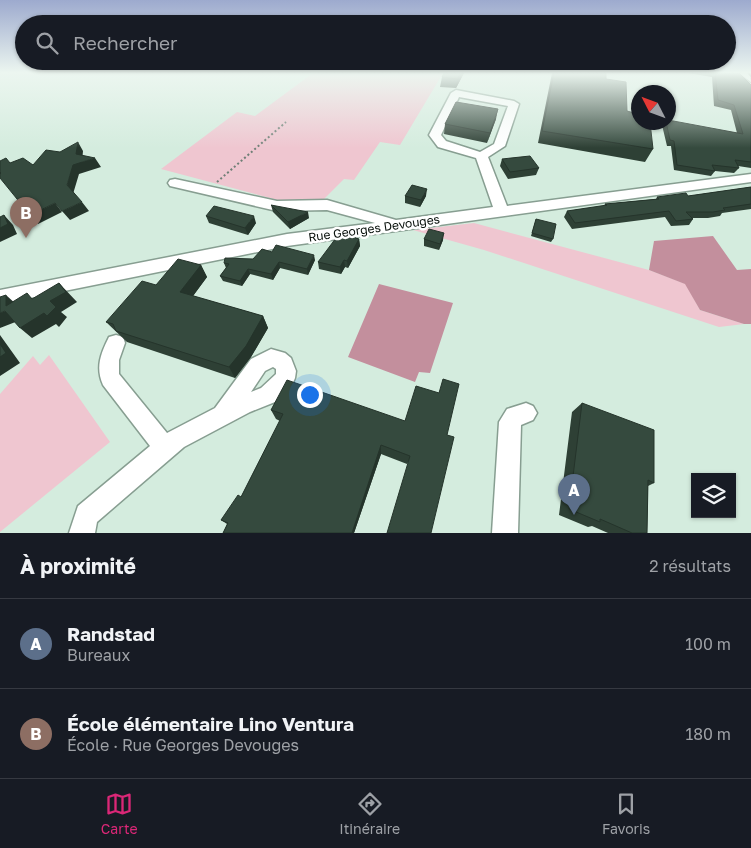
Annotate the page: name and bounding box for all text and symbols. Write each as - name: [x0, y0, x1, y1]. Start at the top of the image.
- search box: [15, 15, 736, 70]
- icon: search: [33, 29, 61, 57]
- text: Rechercher: [73, 31, 178, 54]
- north arrow: [631, 85, 676, 130]
- pin: B: [10, 197, 42, 238]
- street label: Rue Georges Devouges: [307, 211, 441, 245]
- your location: [297, 382, 323, 408]
- map controls: [691, 473, 736, 518]
- button: layers: [691, 473, 736, 518]
- pin: A: [558, 474, 590, 515]
- text: À proximité: [20, 553, 136, 579]
- text: 2 résultats: [649, 556, 731, 576]
- text: Randstad: [67, 622, 155, 645]
- text: A: [30, 634, 42, 654]
- text: 100 m: [685, 634, 731, 654]
- text: Bureaux: [67, 645, 130, 665]
- text: École élémentaire Lino Ventura: [67, 712, 354, 735]
- text: B: [30, 724, 42, 744]
- text: 180 m: [685, 724, 731, 744]
- text: École · Rue Georges Devouges: [67, 735, 299, 755]
- tab: Carte: [101, 790, 138, 837]
- tab: Itinéraire: [339, 790, 400, 837]
- tab: Favoris: [602, 790, 650, 837]

